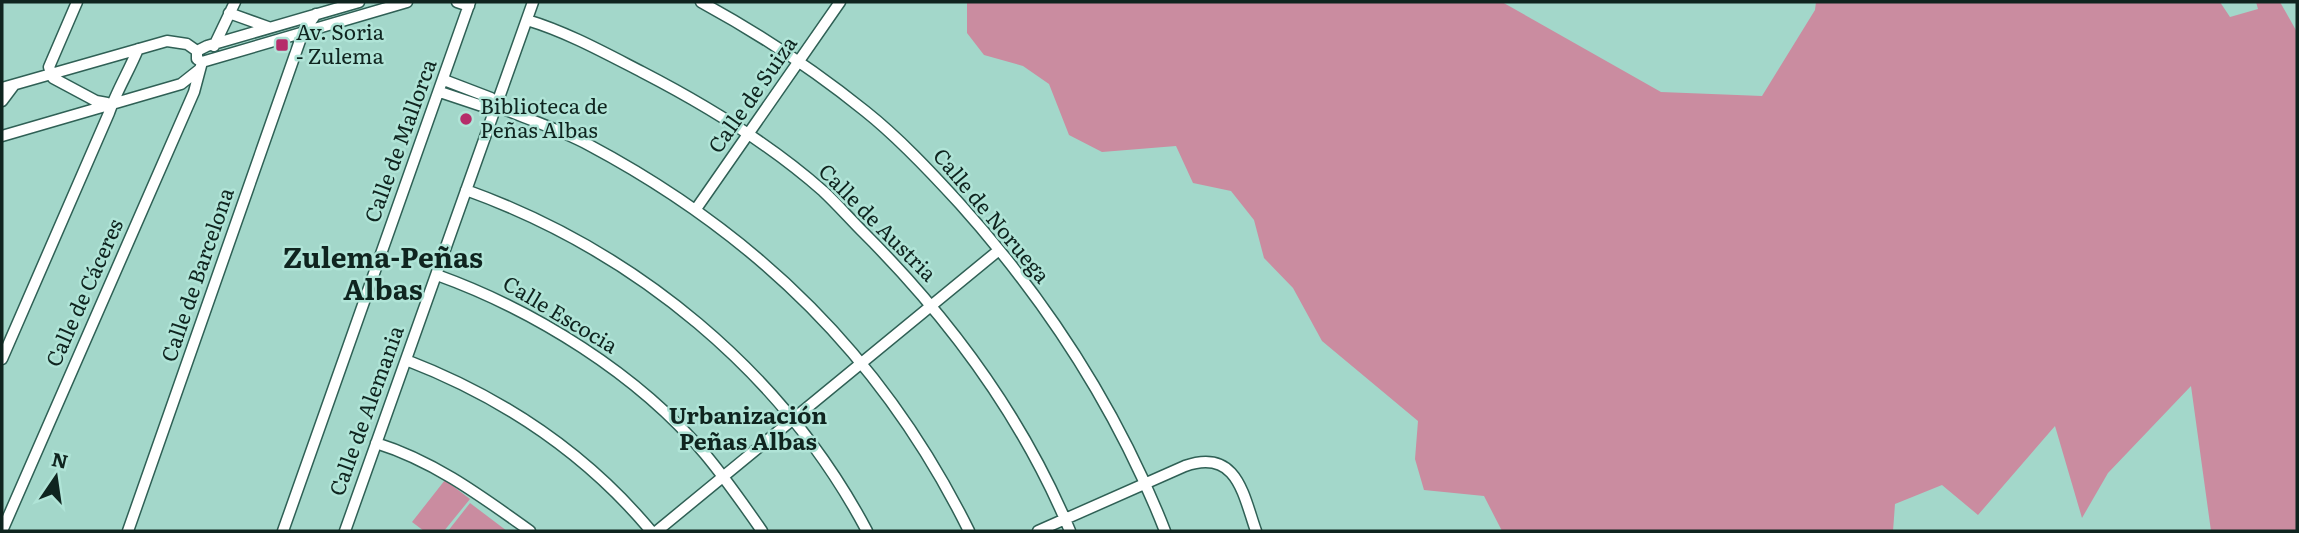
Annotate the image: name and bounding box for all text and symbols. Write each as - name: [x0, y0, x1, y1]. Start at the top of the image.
- place label: Av. Soria - Zulema: [296, 15, 385, 70]
- street label: Calle de Suiza: [699, 28, 803, 158]
- marker: Av. Soria - Zulema: [274, 37, 290, 53]
- street label: Calle de Mallorca: [355, 53, 443, 226]
- place label: Biblioteca de Peñas Albas: [480, 89, 608, 144]
- marker: Biblioteca de Peñas Albas: [458, 111, 474, 127]
- street label: Calle de Noruega: [927, 140, 1059, 289]
- street label: Calle de Austria: [813, 155, 945, 288]
- street label: Calle de Barcelona: [151, 182, 240, 365]
- street label: Calle de Cáceres: [36, 213, 129, 371]
- district label: Zulema-Peñas Albas: [283, 235, 483, 309]
- street label: Calle Escocia: [498, 266, 625, 360]
- street label: Calle de Alemania: [319, 320, 410, 500]
- district label: Urbanización Peñas Albas: [669, 397, 827, 457]
- north arrow: [21, 442, 91, 512]
- text: N: [49, 444, 71, 475]

